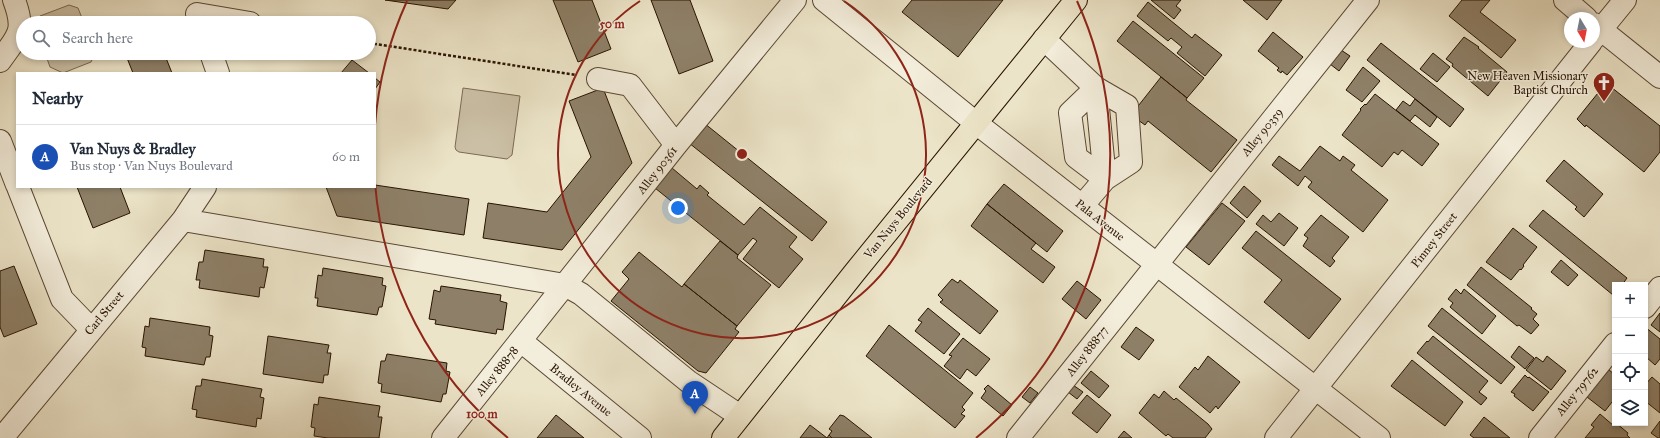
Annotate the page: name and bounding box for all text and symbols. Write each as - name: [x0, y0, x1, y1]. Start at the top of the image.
- north arrow: [1564, 12, 1600, 48]
- search box: [16, 16, 376, 60]
- text: 50 m: [599, 17, 626, 31]
- icon: search: [30, 27, 52, 49]
- text: Search here: [62, 29, 133, 47]
- place label: New Heaven Missionary Baptist Church: [1467, 69, 1588, 97]
- church icon: New Heaven Missionary Baptist Church: [1591, 70, 1617, 103]
- text: Nearby: [32, 88, 83, 109]
- street label: Alley 90359: [1238, 105, 1286, 160]
- text: Van Nuys & Bradley: [70, 140, 196, 158]
- street label: Alley 90361: [633, 143, 680, 197]
- centre of rings: [735, 147, 749, 161]
- text: A: [41, 149, 49, 165]
- text: 60 m: [332, 149, 360, 165]
- text: Bus stop · Van Nuys Boulevard: [70, 158, 233, 174]
- street label: Van Nuys Boulevard: [860, 175, 935, 262]
- street label: Pala Avenue: [1073, 196, 1127, 244]
- your location: [668, 198, 688, 218]
- street label: Pinney Street: [1408, 209, 1460, 270]
- map controls: [1612, 282, 1648, 426]
- button: +: [1612, 282, 1648, 318]
- street label: Carl Street: [81, 288, 127, 338]
- button: −: [1612, 318, 1648, 354]
- street label: Alley 88877: [1063, 323, 1111, 380]
- street label: Alley 88878: [472, 343, 521, 399]
- button: locate: [1612, 354, 1648, 390]
- street label: Bradley Avenue: [547, 361, 615, 419]
- street label: Alley 79762: [1552, 364, 1601, 419]
- pin: A: [682, 381, 708, 414]
- button: layers: [1612, 390, 1648, 426]
- text: 100 m: [466, 407, 499, 421]

